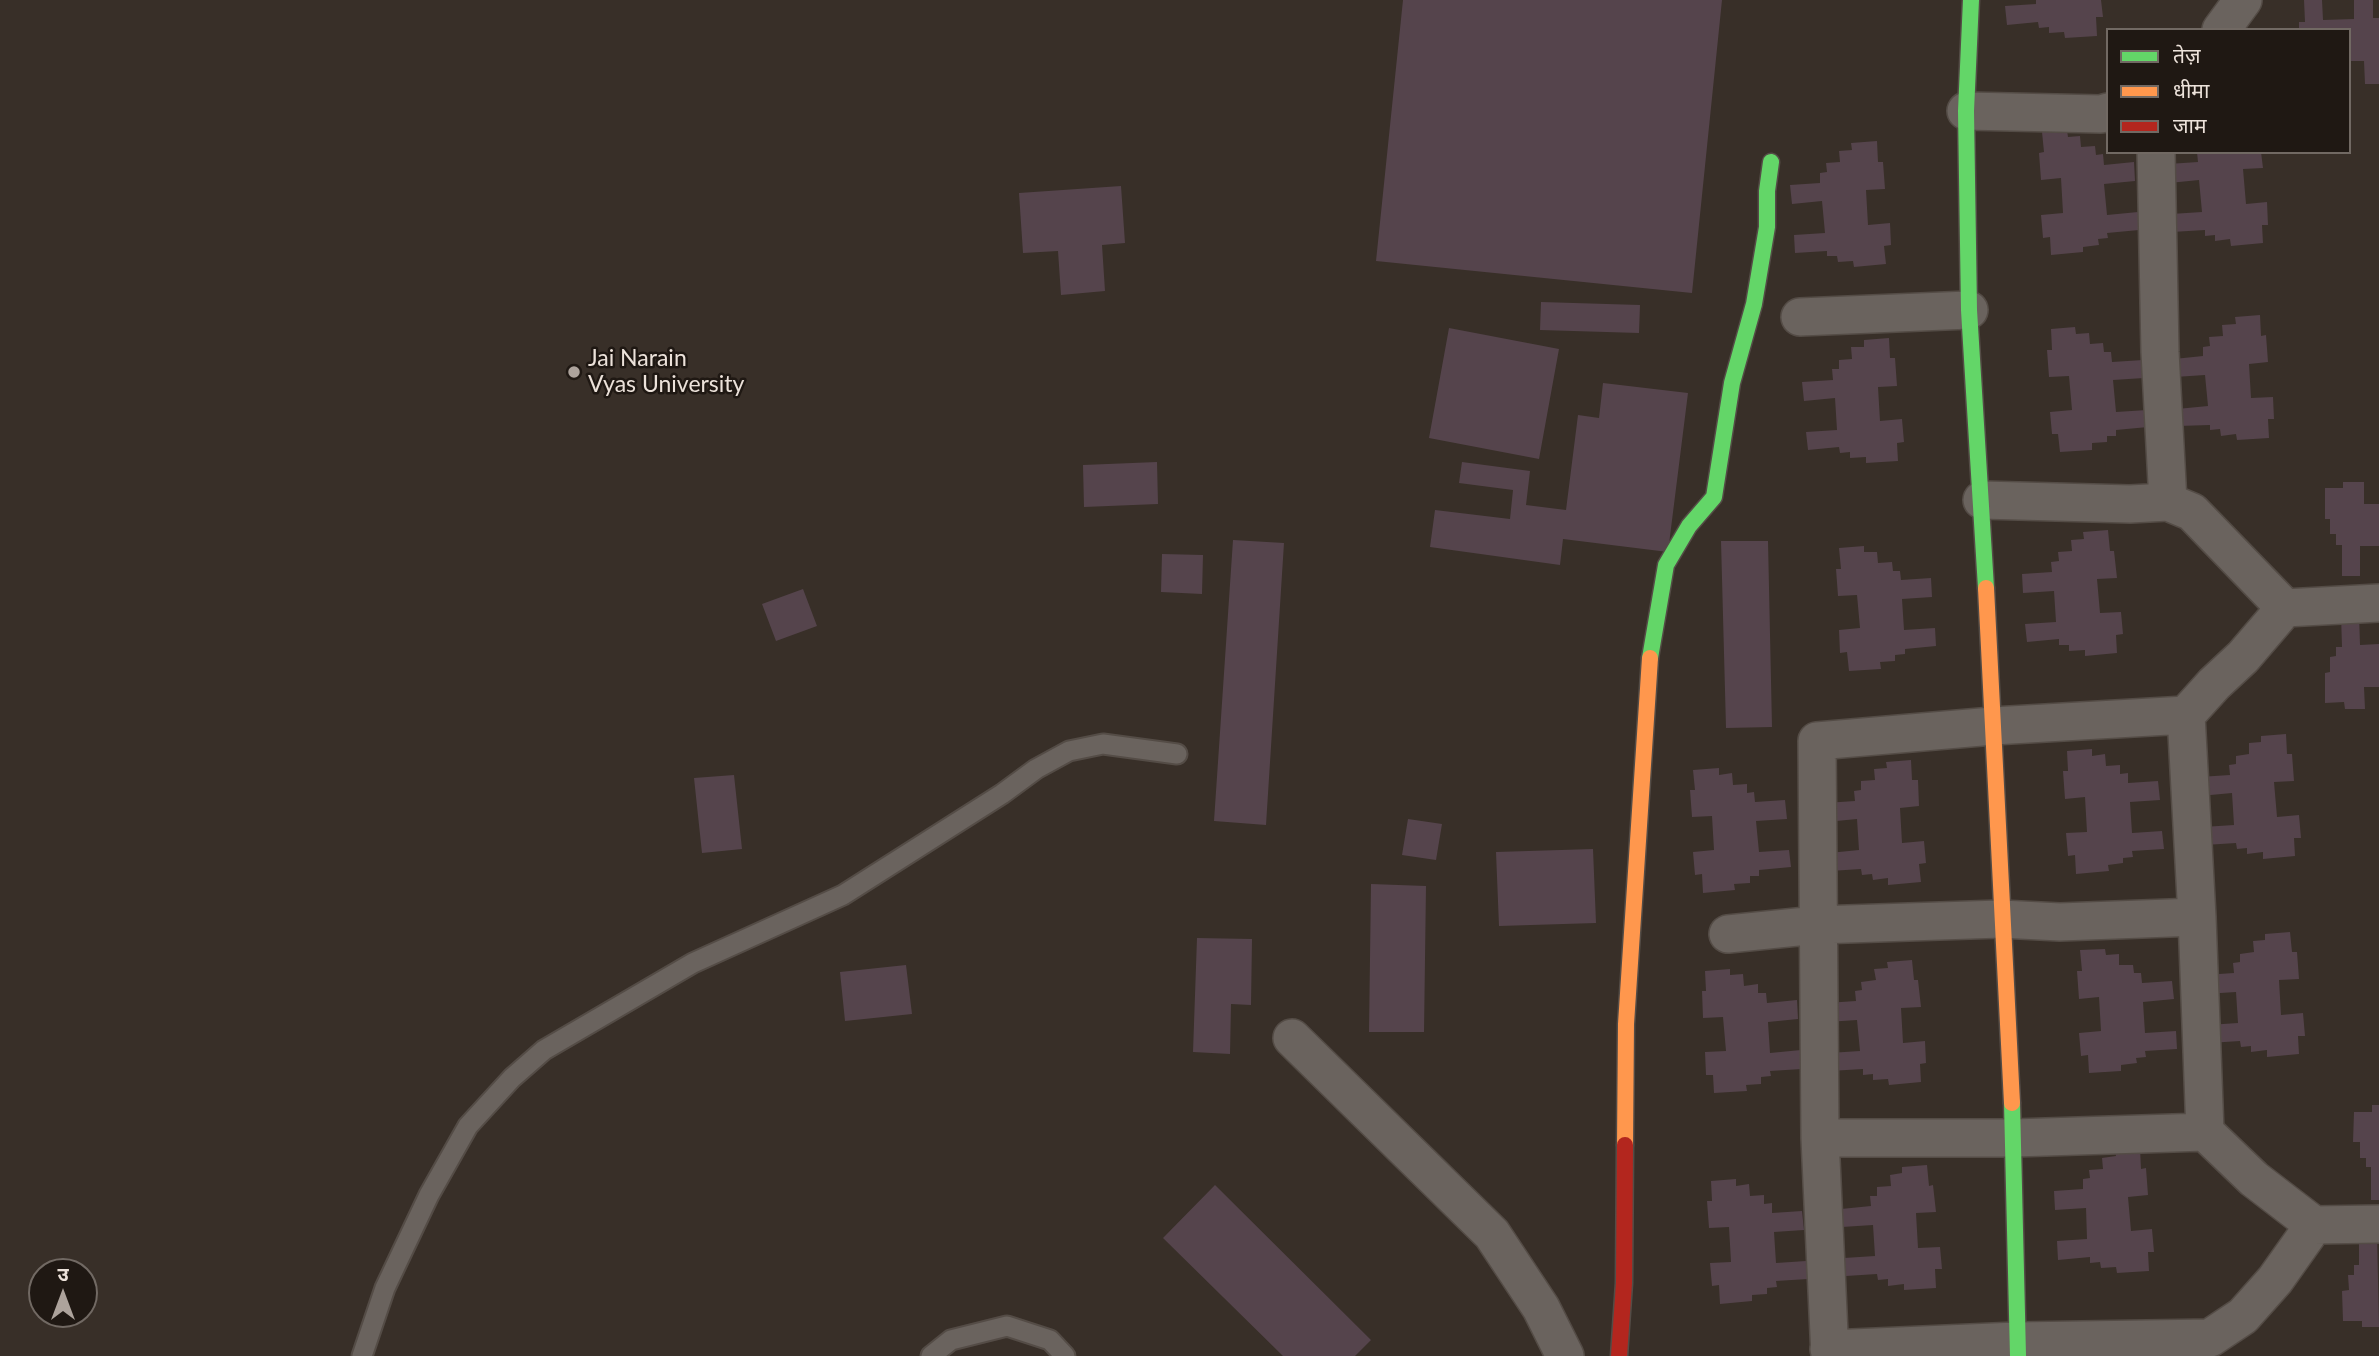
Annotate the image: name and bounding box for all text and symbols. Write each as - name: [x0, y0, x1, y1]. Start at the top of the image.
- legend: [2106, 28, 2351, 154]
- text: तेज़: [2173, 42, 2201, 67]
- text: धीमा: [2173, 77, 2209, 102]
- text: जाम: [2173, 112, 2207, 137]
- place label: Jai Narain Vyas University: [588, 345, 744, 399]
- marker: Jai Narain Vyas University: [566, 364, 582, 380]
- north arrow: [28, 1258, 98, 1328]
- text: उ: [57, 1262, 69, 1285]

